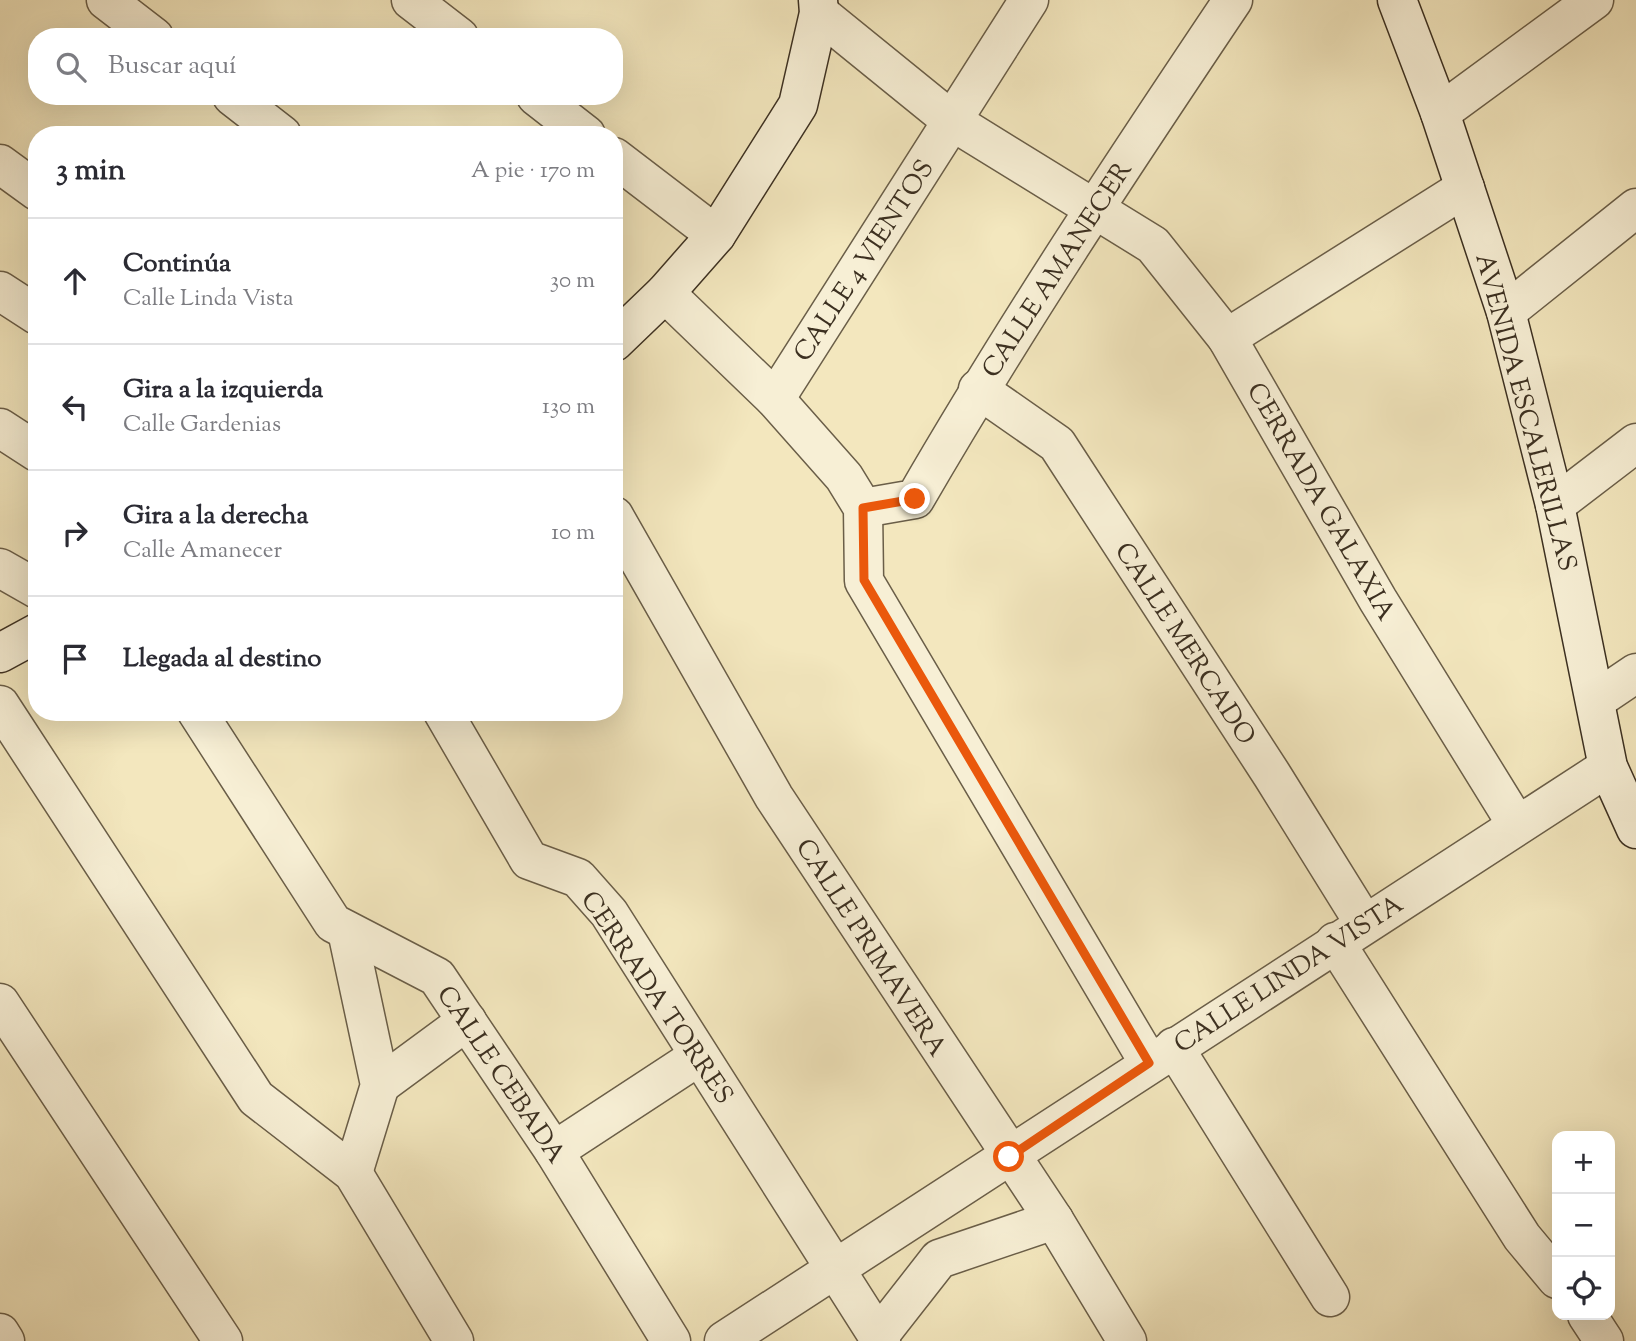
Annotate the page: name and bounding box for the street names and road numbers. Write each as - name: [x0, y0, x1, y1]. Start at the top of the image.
- street label: CALLE 4 VIENTOS: [786, 153, 944, 370]
- street label: CALLE AMANECER: [974, 155, 1142, 386]
- street label: AVENIDA ESCALERILLAS: [1464, 250, 1585, 576]
- street label: CERRADA GALAXIA: [1236, 376, 1403, 628]
- street label: CALLE MERCADO: [1104, 536, 1263, 753]
- street label: CALLE PRIMAVERA: [785, 832, 954, 1065]
- street label: CERRADA TORRES: [571, 884, 741, 1112]
- street label: CALLE LINDA VISTA: [1167, 887, 1411, 1063]
- street label: CALLE CEBADA: [427, 979, 573, 1172]

